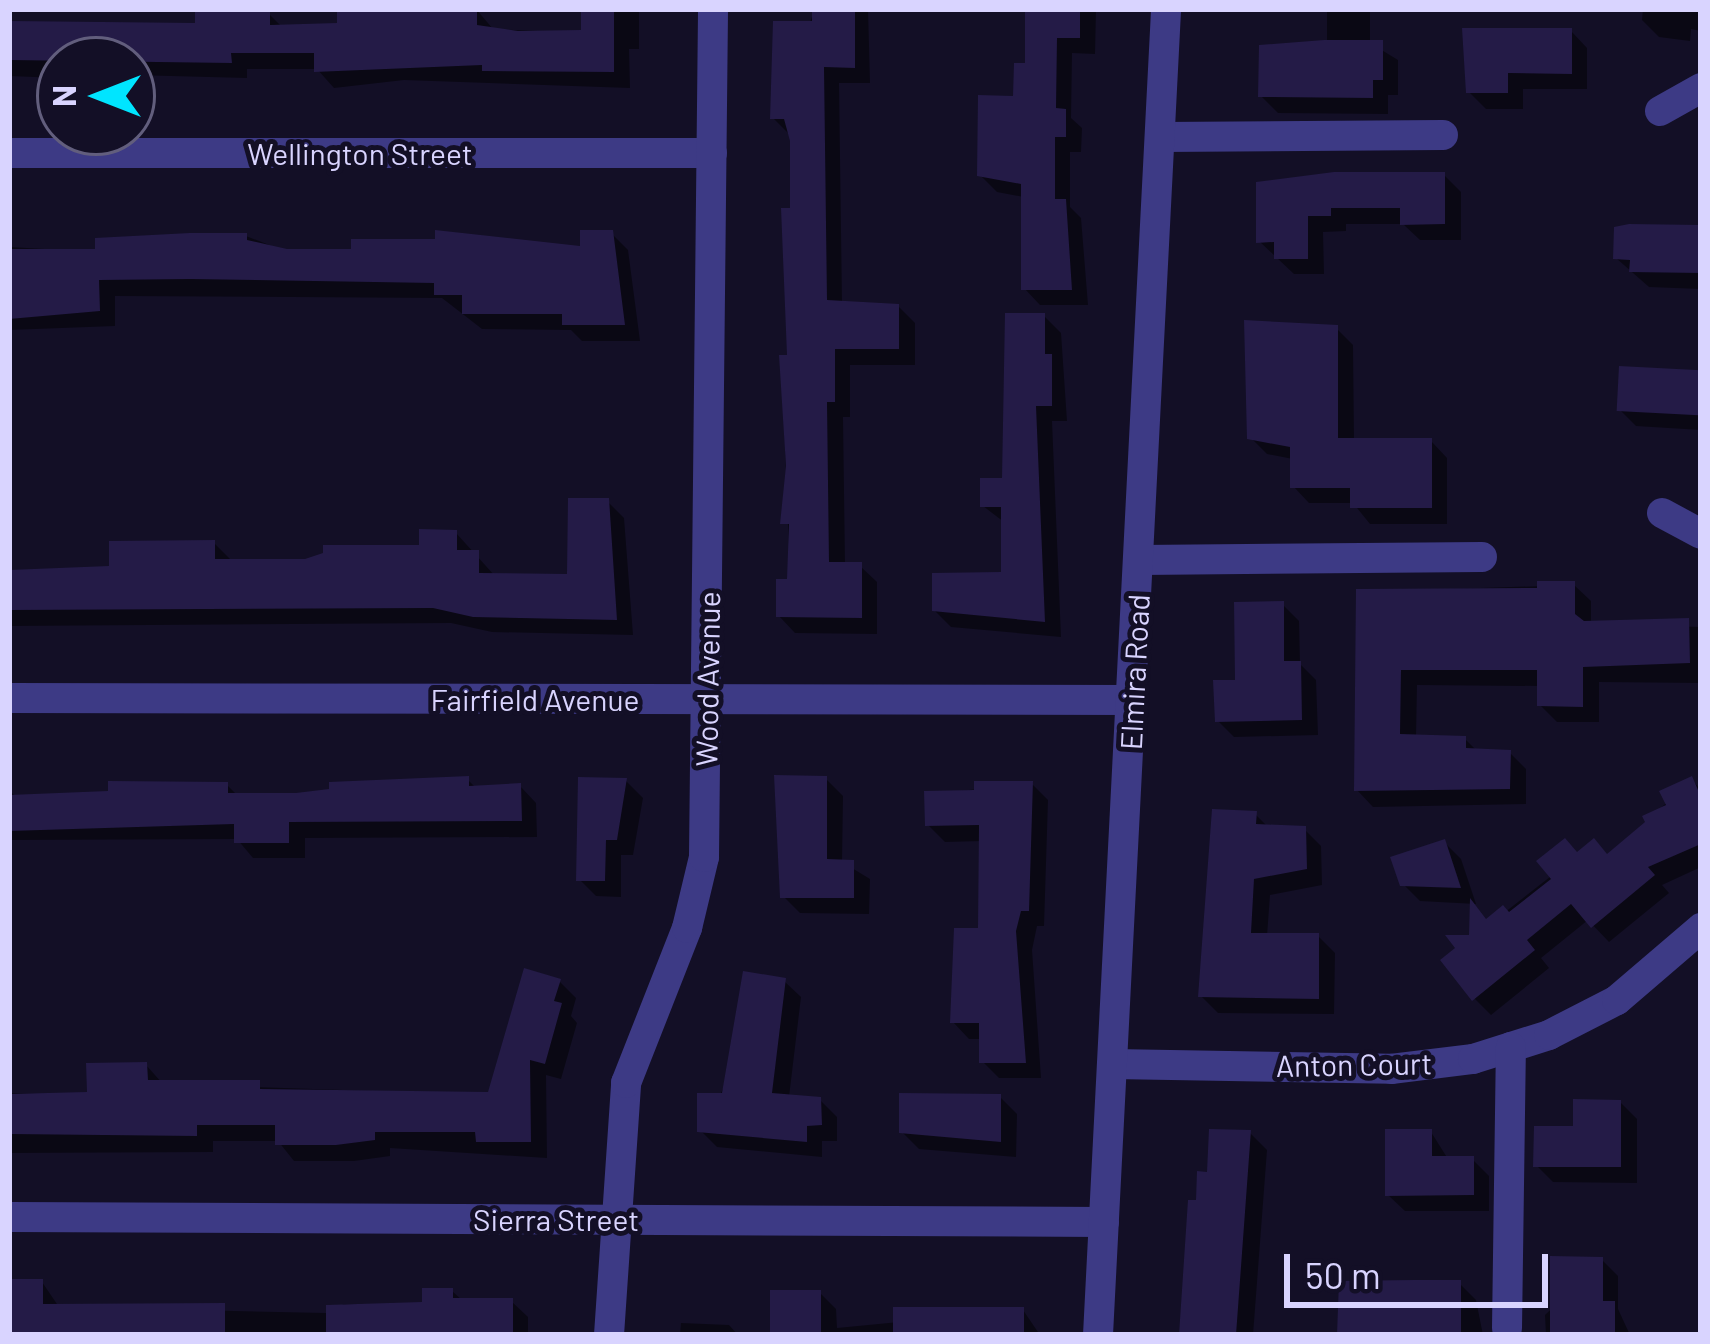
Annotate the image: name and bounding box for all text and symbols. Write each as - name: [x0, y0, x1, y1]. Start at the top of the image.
- north arrow: [36, 36, 156, 156]
- text: N: [43, 85, 83, 107]
- street label: Wellington Street: [247, 135, 473, 171]
- street label: Wood Avenue: [687, 591, 727, 767]
- street label: Elmira Road: [1112, 593, 1156, 751]
- street label: Fairfield Avenue: [431, 681, 639, 717]
- street label: Anton Court: [1276, 1045, 1432, 1083]
- street label: Sierra Street: [473, 1201, 639, 1237]
- scale bar: [1290, 1230, 1554, 1304]
- text: 50 m: [1305, 1253, 1381, 1296]

